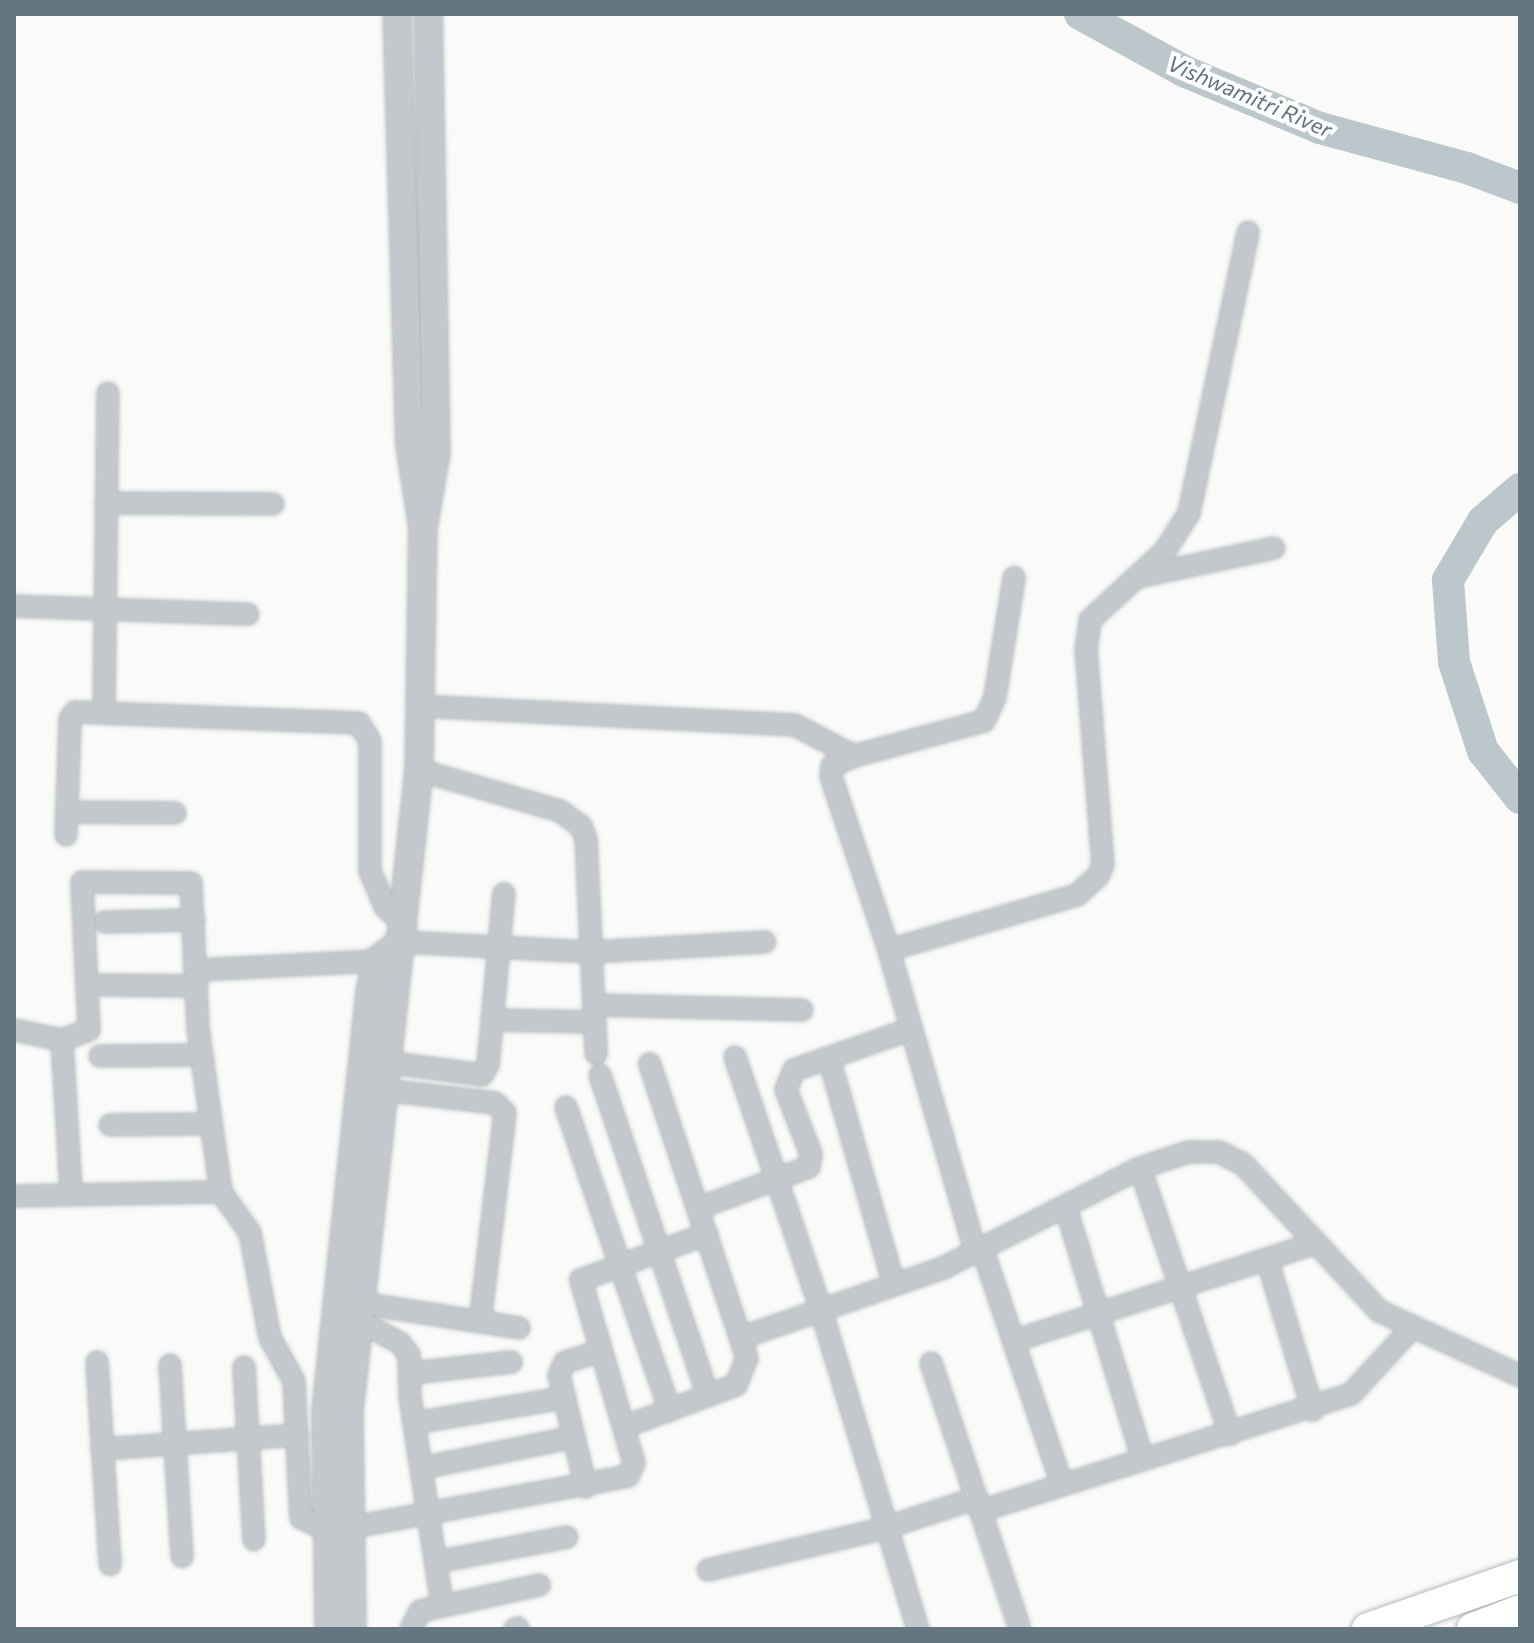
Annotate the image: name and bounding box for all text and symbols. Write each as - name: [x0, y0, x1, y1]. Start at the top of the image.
- water label: Vishwamitri River: [1164, 49, 1336, 143]

